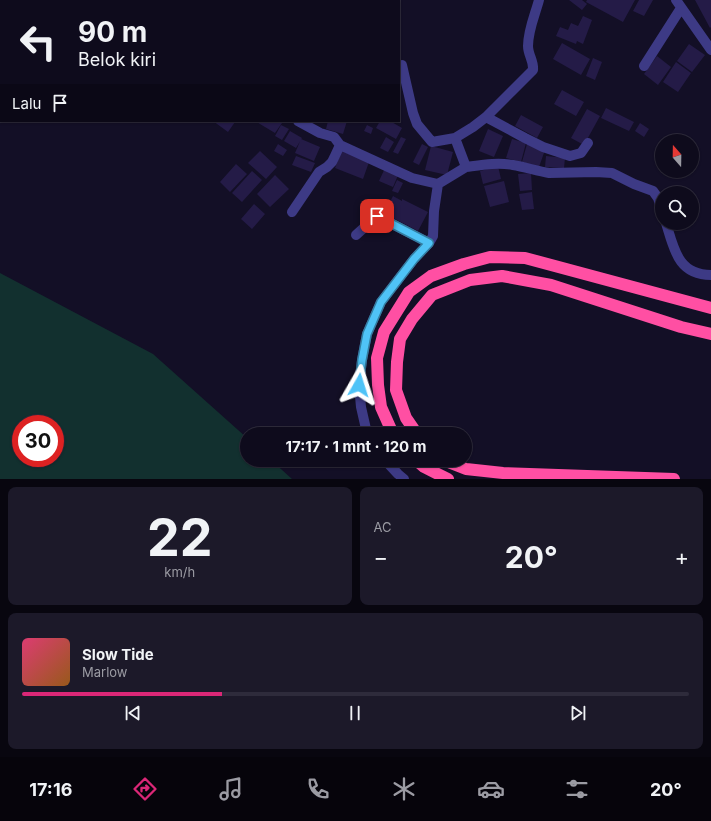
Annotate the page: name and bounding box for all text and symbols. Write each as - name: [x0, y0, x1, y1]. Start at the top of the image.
- text: 90 m: [78, 15, 147, 49]
- icon: left: [12, 16, 64, 68]
- text: Belok kiri: [78, 49, 156, 70]
- icon: arrive: [49, 92, 71, 114]
- text: Lalu: [12, 94, 41, 113]
- north arrow: [655, 134, 699, 178]
- map controls: [655, 134, 699, 230]
- button: search: [655, 186, 699, 230]
- pin: [360, 199, 394, 233]
- icon: arrive: [366, 205, 388, 227]
- position arrow: [338, 364, 380, 406]
- speed limit sign: 30: [12, 415, 64, 467]
- text: 17:17 · 1 mnt · 120 m: [286, 437, 426, 456]
- text: 22: [147, 506, 213, 569]
- text: AC: [374, 519, 392, 535]
- text: 20°: [505, 539, 558, 575]
- text: −: [374, 544, 388, 570]
- text: +: [674, 544, 689, 570]
- text: km/h: [164, 564, 195, 580]
- text: Slow Tide: [82, 645, 154, 664]
- text: Marlow: [82, 664, 128, 680]
- icon: previous: [122, 702, 144, 724]
- icon: pause: [344, 702, 366, 724]
- icon: next: [567, 702, 589, 724]
- icon: directions: [131, 775, 159, 803]
- icon: music: [217, 775, 245, 803]
- icon: phone: [304, 775, 332, 803]
- icon: climate: [390, 775, 418, 803]
- icon: car: [477, 775, 505, 803]
- icon: filters: [563, 775, 591, 803]
- text: 17:16: [29, 779, 72, 800]
- text: 20°: [650, 779, 682, 800]

